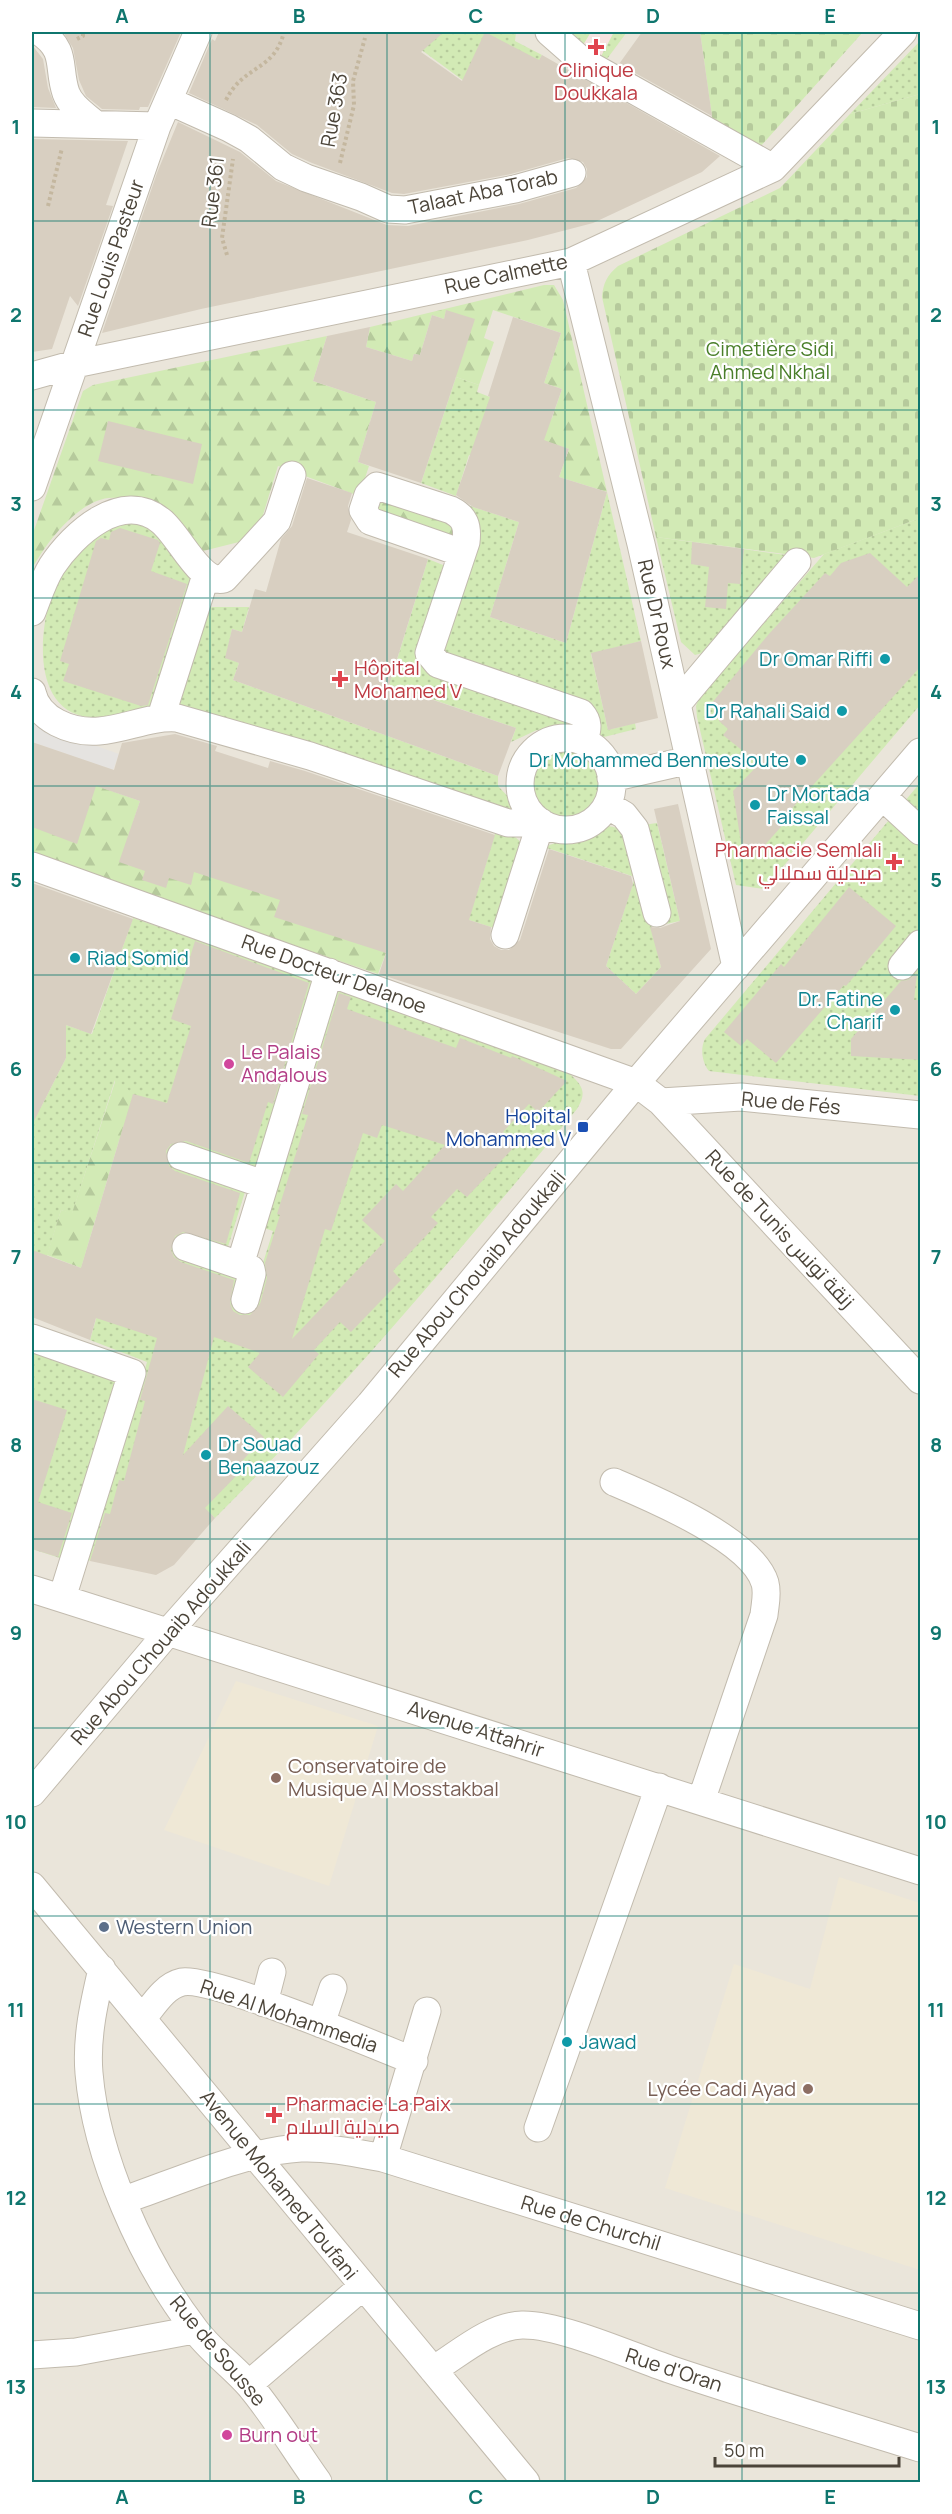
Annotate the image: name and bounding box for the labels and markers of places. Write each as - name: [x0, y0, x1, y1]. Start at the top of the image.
- marker: Clinique Doukkala: [587, 38, 605, 56]
- place label: Clinique Doukkala: [554, 56, 638, 106]
- place label: Dr Omar Riffi: [759, 645, 873, 672]
- marker: Dr Omar Riffi: [878, 652, 892, 666]
- place label: Hôpital Mohamed V: [354, 654, 462, 704]
- marker: Hôpital Mohamed V: [331, 670, 349, 688]
- place label: Dr Rahali Said: [705, 697, 830, 724]
- marker: Dr Rahali Said: [835, 704, 849, 718]
- place label: Dr Mohammed Benmesloute: [529, 746, 789, 773]
- marker: Dr Mohammed Benmesloute: [794, 753, 808, 767]
- place label: Dr Mortada Faissal: [767, 780, 870, 830]
- marker: Dr Mortada Faissal: [748, 798, 762, 812]
- place label: Pharmacie Semlali صيدلية سملالي: [715, 836, 882, 889]
- marker: Pharmacie Semlali صيدلية سملالي: [887, 855, 901, 869]
- place label: Riad Somid: [87, 944, 189, 971]
- marker: Riad Somid: [68, 951, 82, 965]
- place label: Dr. Fatine Charif: [798, 985, 883, 1035]
- marker: Dr. Fatine Charif: [888, 1003, 902, 1017]
- place label: Le Palais Andalous: [241, 1038, 327, 1088]
- marker: Le Palais Andalous: [222, 1057, 236, 1071]
- place label: Hopital Mohammed V: [446, 1102, 571, 1152]
- marker: Hopital Mohammed V: [576, 1120, 590, 1134]
- place label: Dr Souad Benaazouz: [218, 1430, 320, 1480]
- marker: Dr Souad Benaazouz: [199, 1448, 213, 1462]
- place label: Conservatoire de Musique Al Mosstakbal: [288, 1752, 499, 1802]
- marker: Conservatoire de Musique Al Mosstakbal: [269, 1771, 283, 1785]
- place label: Western Union: [116, 1913, 252, 1940]
- marker: Western Union: [97, 1920, 111, 1934]
- place label: Jawad: [579, 2028, 637, 2055]
- marker: Jawad: [560, 2035, 574, 2049]
- place label: Lycée Cadi Ayad: [647, 2075, 796, 2102]
- marker: Lycée Cadi Ayad: [801, 2082, 815, 2096]
- place label: Pharmacie La Paix صيدلية السلام: [286, 2090, 451, 2141]
- marker: Pharmacie La Paix صيدلية السلام: [267, 2108, 281, 2122]
- place label: Burn out: [239, 2421, 318, 2448]
- marker: Burn out: [220, 2428, 234, 2442]

